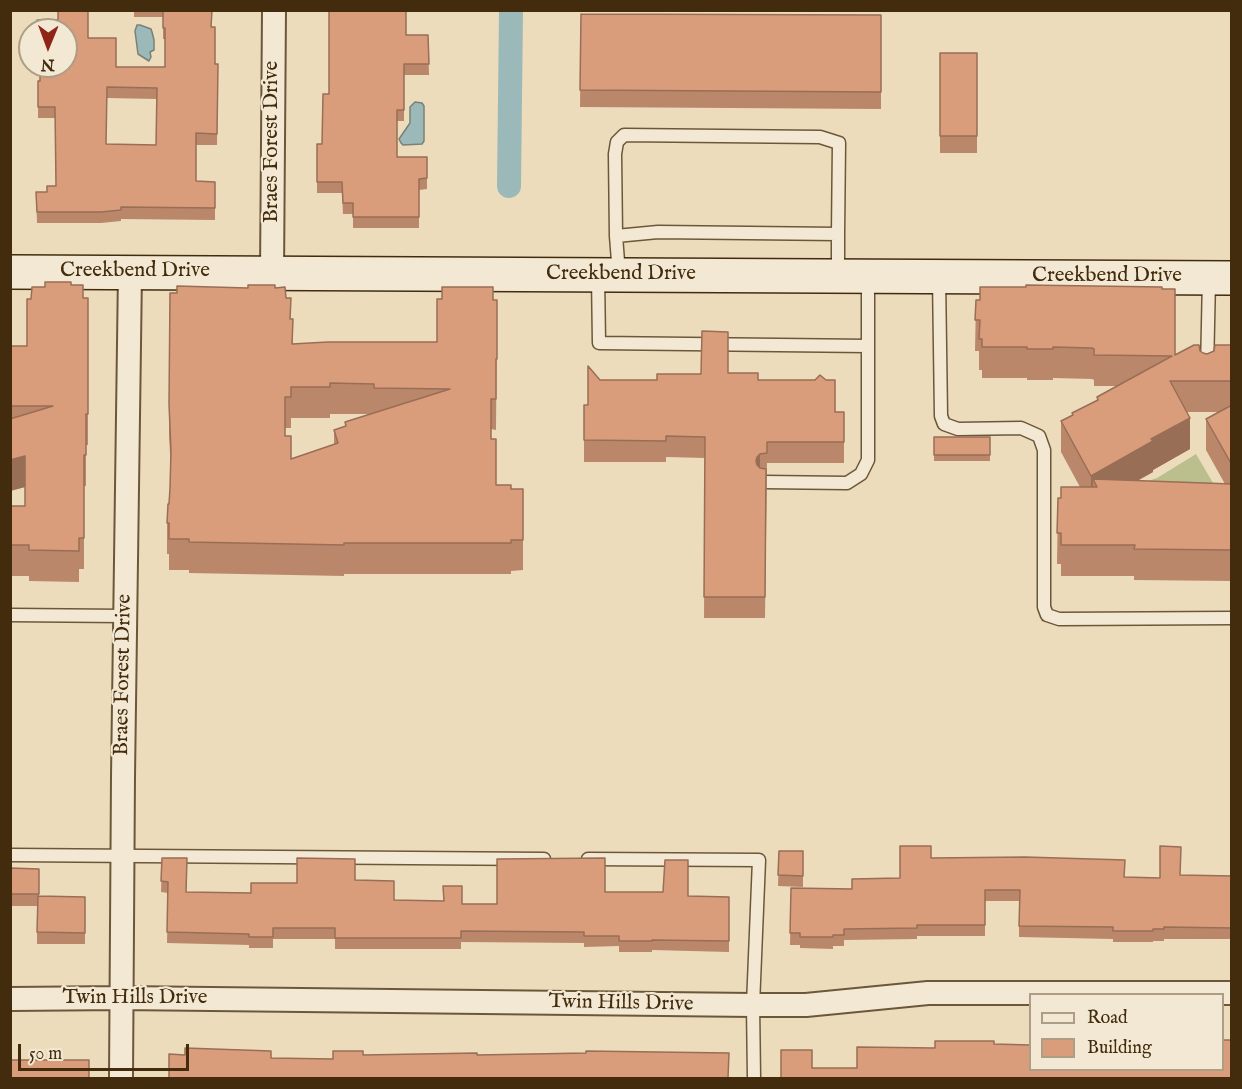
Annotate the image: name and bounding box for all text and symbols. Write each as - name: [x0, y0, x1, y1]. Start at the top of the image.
- north arrow: [18, 18, 78, 78]
- text: N: [41, 54, 55, 74]
- street label: Braes Forest Drive: [260, 61, 286, 223]
- street label: Creekbend Drive: [60, 259, 210, 285]
- street label: Creekbend Drive: [546, 262, 696, 288]
- street label: Creekbend Drive: [1032, 264, 1182, 290]
- street label: Braes Forest Drive: [110, 594, 138, 756]
- street label: Twin Hills Drive: [63, 986, 207, 1012]
- street label: Twin Hills Drive: [548, 990, 694, 1018]
- legend: [1029, 993, 1224, 1071]
- text: Road: [1087, 1007, 1128, 1030]
- scale bar: [21, 1032, 192, 1070]
- text: Building: [1087, 1037, 1152, 1060]
- text: 50 m: [29, 1043, 62, 1066]

